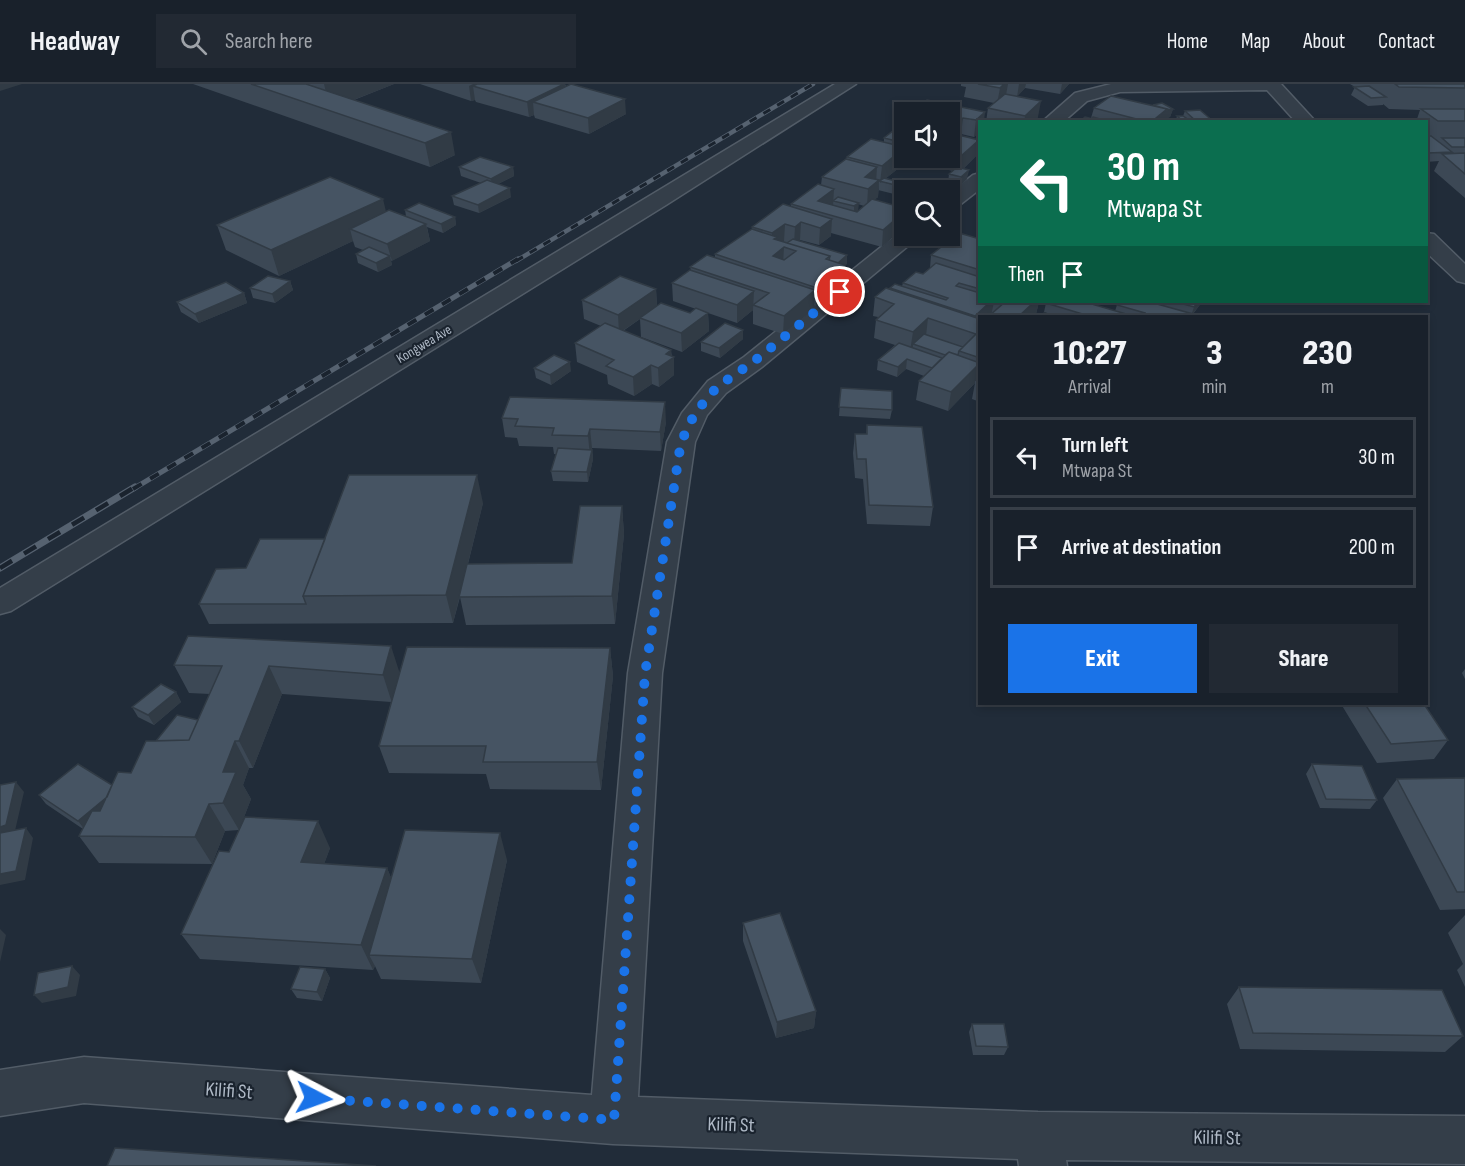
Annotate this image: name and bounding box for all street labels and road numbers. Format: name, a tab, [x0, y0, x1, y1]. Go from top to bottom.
street label: Kongwea Ave	[393, 321, 455, 367]
street label: Kilifi St	[205, 1077, 253, 1105]
street label: Kilifi St	[707, 1112, 755, 1138]
street label: Kilifi St	[1193, 1126, 1241, 1150]

